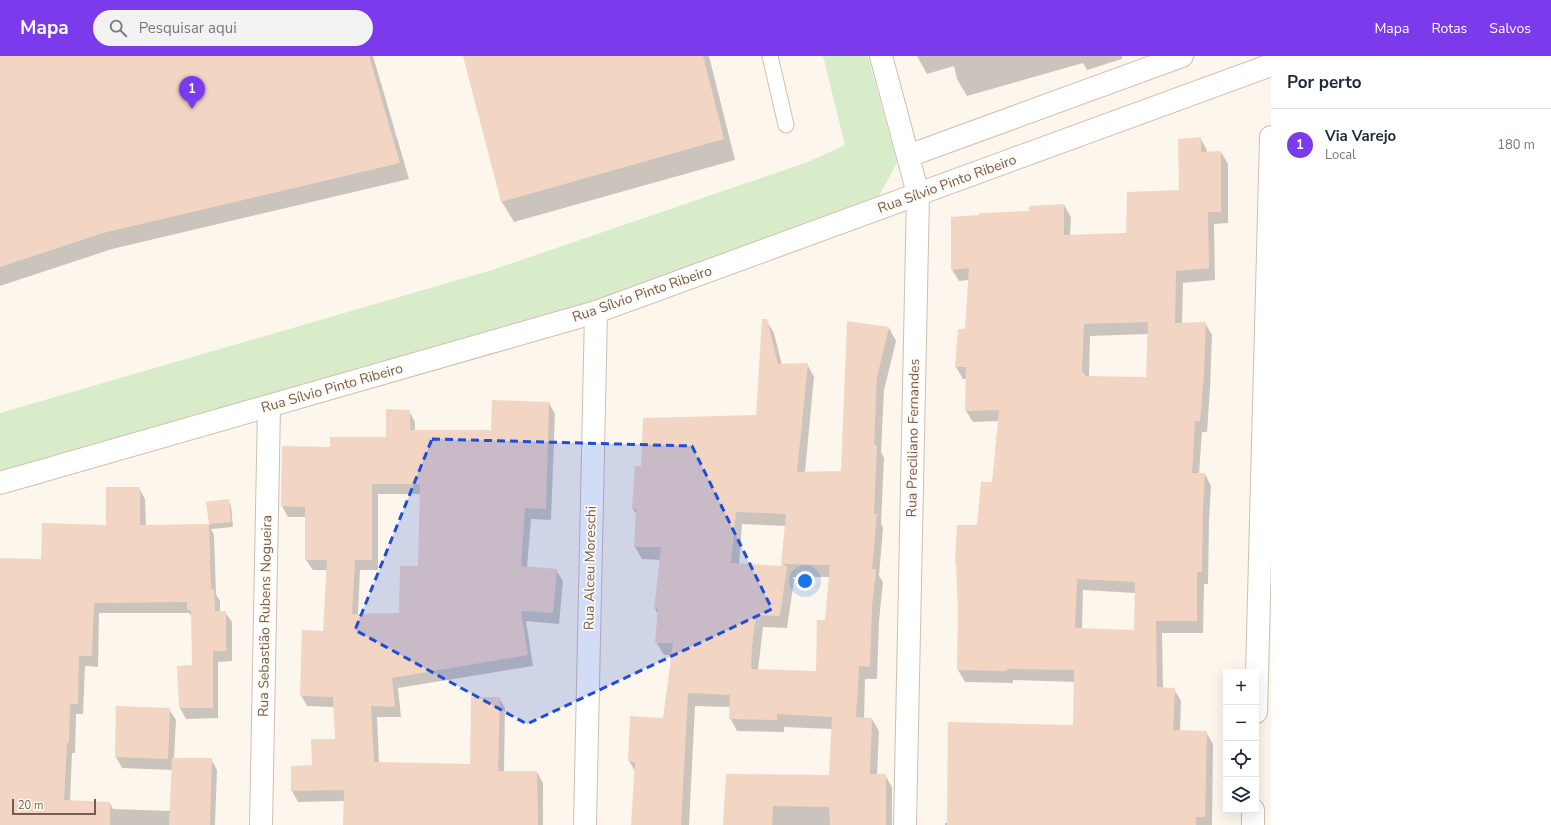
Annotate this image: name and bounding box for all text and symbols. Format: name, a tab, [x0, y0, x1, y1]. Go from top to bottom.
search box	[93, 10, 373, 46]
text: Mapa	[20, 15, 69, 41]
icon: search	[107, 17, 129, 39]
text: Pesquisar aqui	[139, 18, 237, 38]
text: Mapa	[1374, 19, 1409, 38]
text: Rotas	[1431, 19, 1467, 38]
text: Salvos	[1489, 19, 1531, 38]
text: Por perto	[1287, 71, 1362, 94]
pin: 1	[179, 76, 205, 109]
text: Via Varejo	[1325, 126, 1396, 146]
text: 1	[1296, 136, 1304, 154]
text: 180 m	[1497, 136, 1535, 154]
text: Local	[1325, 146, 1356, 164]
street label: Rua Sílvio Pinto Ribeiro	[875, 150, 1019, 218]
street label: Rua Sílvio Pinto Ribeiro	[570, 261, 715, 327]
street label: Rua Preciliano Fernandes	[902, 358, 924, 518]
street label: Rua Sílvio Pinto Ribeiro	[259, 359, 405, 417]
street label: Rua Alceu Moreschi	[579, 506, 601, 630]
street label: Rua Sebastião Rubens Nogueira	[254, 515, 276, 717]
your location	[795, 571, 815, 591]
map controls	[1223, 669, 1259, 813]
button: +	[1223, 669, 1259, 705]
button: −	[1223, 705, 1259, 741]
button: locate	[1223, 741, 1259, 777]
button: layers	[1223, 777, 1259, 813]
scale bar	[12, 797, 96, 816]
text: 20 m	[18, 798, 43, 813]

